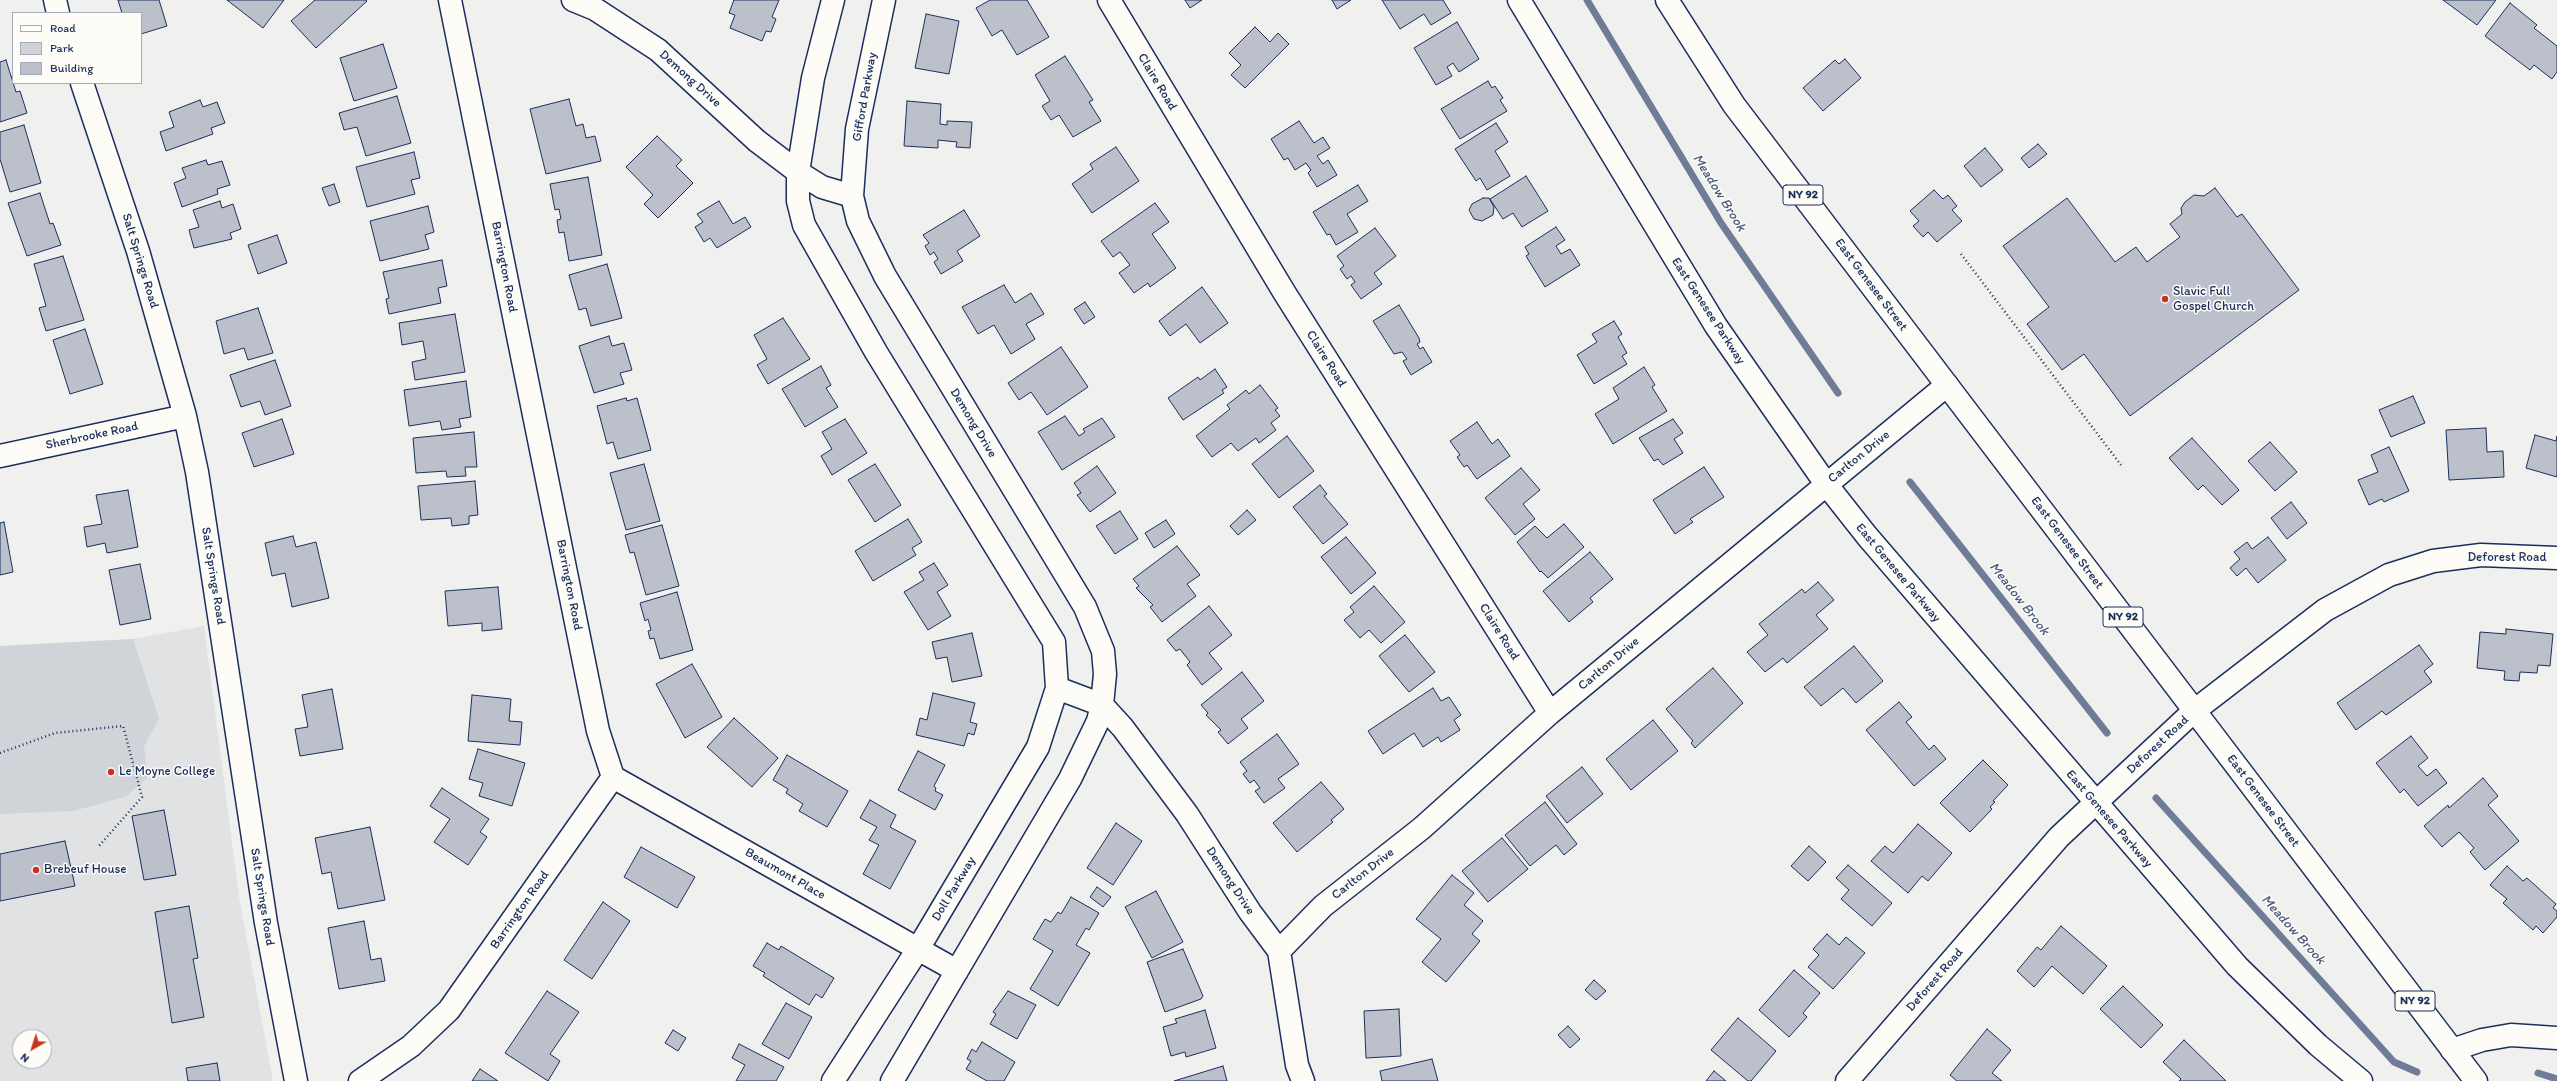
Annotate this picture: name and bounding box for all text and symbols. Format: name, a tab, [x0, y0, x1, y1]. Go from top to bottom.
legend	[12, 12, 142, 84]
text: Road	[50, 21, 76, 35]
text: Park	[50, 41, 74, 55]
street label: Demong Drive	[656, 47, 724, 111]
street label: Claire Road	[1134, 50, 1180, 114]
street label: Gifford Parkway	[849, 51, 881, 143]
text: Building	[50, 61, 93, 75]
water label: Meadow Brook	[1689, 151, 1749, 235]
road number: NY 92	[1783, 185, 1823, 205]
street label: Salt Springs Road	[118, 212, 162, 310]
street label: Barrington Road	[488, 220, 520, 314]
street label: East Genesee Street	[1831, 236, 1911, 334]
street label: East Genesee Parkway	[1668, 255, 1748, 367]
place label: Slavic Full Gospel Church	[2173, 284, 2254, 315]
marker: Slavic Full Gospel Church	[2160, 294, 2170, 304]
street label: Claire Road	[1302, 328, 1350, 390]
street label: Demong Drive	[946, 385, 1000, 461]
street label: Sherbrooke Road	[44, 419, 140, 453]
street label: Carlton Drive	[1825, 427, 1893, 487]
street label: East Genesee Street	[2027, 494, 2107, 592]
street label: East Genesee Parkway	[1852, 520, 1944, 626]
street label: Salt Springs Road	[198, 526, 228, 626]
street label: Barrington Road	[553, 538, 585, 632]
street label: Deforest Road	[2467, 550, 2547, 566]
water label: Meadow Brook	[1985, 559, 2053, 639]
street label: Claire Road	[1475, 601, 1523, 663]
road number: NY 92	[2103, 607, 2143, 627]
street label: Carlton Drive	[1575, 634, 1643, 694]
street label: Deforest Road	[2124, 712, 2192, 778]
street label: East Genesee Street	[2223, 752, 2303, 850]
place label: Le Moyne College	[119, 764, 215, 780]
marker: Le Moyne College	[106, 767, 116, 777]
street label: East Genesee Parkway	[2062, 767, 2156, 871]
street label: Demong Drive	[1202, 844, 1258, 918]
street label: Beaumont Place	[742, 845, 828, 903]
street label: Carlton Drive	[1329, 845, 1397, 903]
street label: Salt Springs Road	[247, 847, 277, 947]
street label: Doll Parkway	[929, 854, 979, 924]
place label: Brebeuf House	[44, 862, 127, 878]
marker: Brebeuf House	[31, 865, 41, 875]
street label: Barrington Road	[487, 868, 553, 952]
water label: Meadow Brook	[2257, 892, 2329, 968]
street label: Deforest Road	[1903, 945, 1967, 1015]
road number: NY 92	[2395, 991, 2435, 1011]
north arrow	[12, 1029, 52, 1069]
text: N	[18, 1051, 32, 1065]

